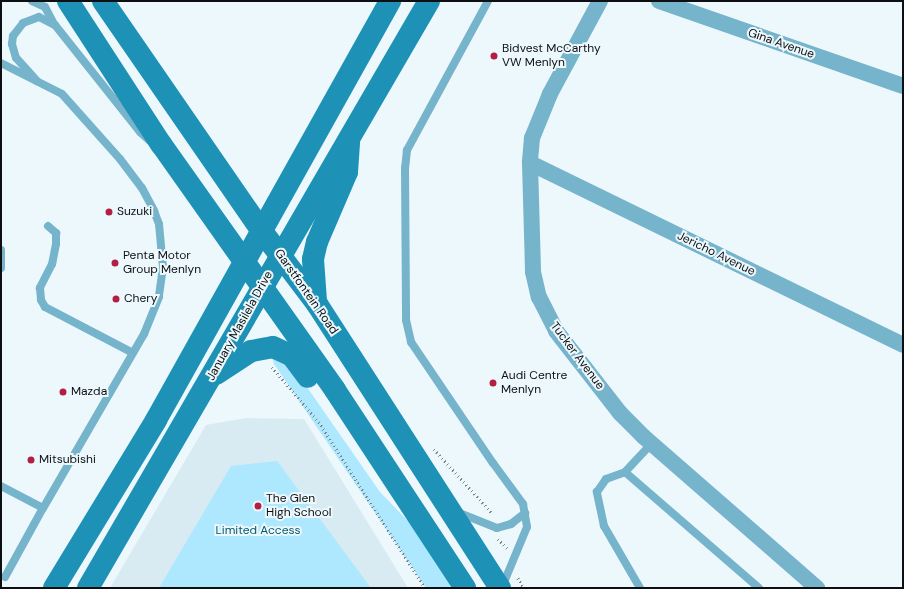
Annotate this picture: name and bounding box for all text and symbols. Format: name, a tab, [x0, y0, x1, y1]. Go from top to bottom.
street label: Gina Avenue	[746, 26, 816, 62]
place label: Bidvest McCarthy VW Menlyn	[502, 42, 601, 70]
marker: Bidvest McCarthy VW Menlyn	[489, 51, 499, 61]
place label: Suzuki	[117, 205, 152, 219]
marker: Suzuki	[104, 207, 114, 217]
street label: Jericho Avenue	[675, 229, 757, 279]
street label: Garstfontein Road	[271, 247, 341, 337]
place label: Penta Motor Group Menlyn	[123, 249, 201, 277]
marker: Penta Motor Group Menlyn	[110, 258, 120, 268]
street label: January Masilela Drive	[204, 269, 276, 383]
place label: Chery	[124, 292, 157, 306]
marker: Chery	[111, 294, 121, 304]
street label: Tucker Avenue	[547, 319, 607, 393]
place label: Audi Centre Menlyn	[501, 369, 567, 397]
marker: Audi Centre Menlyn	[488, 378, 498, 388]
place label: Mazda	[71, 385, 107, 399]
marker: Mazda	[58, 387, 68, 397]
place label: Mitsubishi	[39, 453, 96, 467]
marker: Mitsubishi	[26, 455, 36, 465]
place label: The Glen High School	[266, 492, 331, 520]
marker: The Glen High School	[253, 501, 263, 511]
park label: Limited Access	[215, 524, 301, 538]

